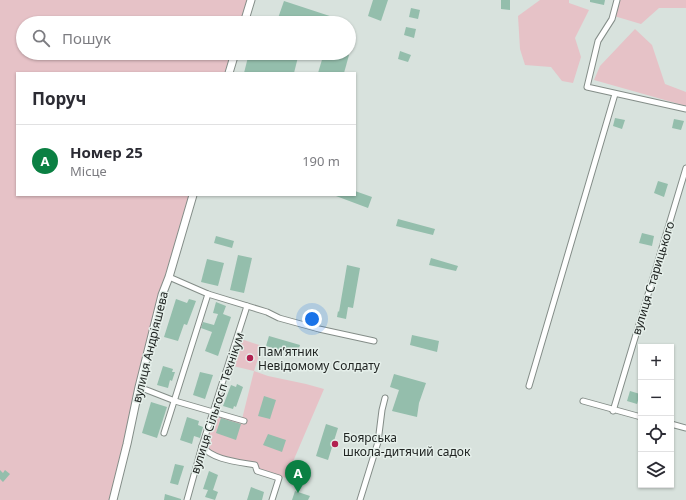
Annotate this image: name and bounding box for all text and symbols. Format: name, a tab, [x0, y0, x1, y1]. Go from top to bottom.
search box	[16, 16, 356, 60]
icon: search	[30, 27, 52, 49]
text: Пошук	[62, 28, 111, 48]
text: Поруч	[32, 87, 86, 110]
text: Номер 25	[70, 142, 143, 162]
text: A	[41, 152, 50, 170]
text: 190 m	[302, 152, 340, 170]
text: Місце	[70, 162, 107, 180]
street label: вулиця Старицького	[628, 219, 678, 337]
street label: вулиця Андріяшева	[128, 289, 172, 405]
your location	[302, 309, 322, 329]
street label: вулиця Сільгосп Технікум	[186, 330, 248, 476]
place label: Пам’ятник Невідомому Солдату	[258, 343, 381, 374]
map controls	[638, 344, 674, 488]
button: +	[638, 344, 674, 380]
marker: Пам’ятник Невідомому Солдату	[245, 353, 255, 363]
button: −	[638, 380, 674, 416]
button: locate	[638, 416, 674, 452]
place label: Боярська школа-дитячий садок	[343, 429, 471, 460]
marker: Боярська школа-дитячий садок	[330, 439, 340, 449]
button: layers	[638, 452, 674, 488]
pin: A	[285, 460, 311, 493]

